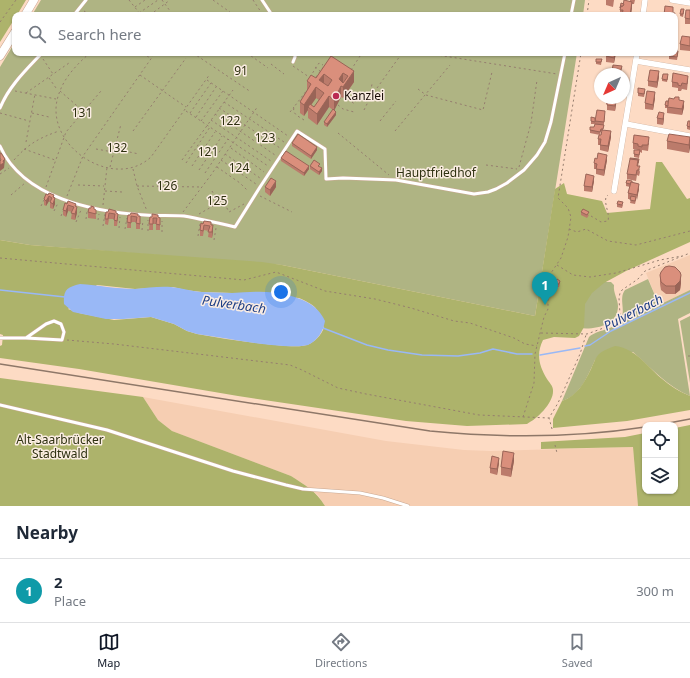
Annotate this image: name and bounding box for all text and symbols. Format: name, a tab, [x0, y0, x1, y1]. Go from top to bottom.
search box	[12, 12, 678, 56]
icon: search	[26, 23, 48, 45]
text: Search here	[58, 24, 141, 44]
park label: 91	[234, 62, 248, 79]
north arrow	[594, 68, 630, 104]
place label: Kanzlei	[344, 87, 384, 104]
marker: Kanzlei	[331, 91, 341, 101]
park label: 131	[72, 104, 92, 121]
park label: 122	[220, 112, 240, 129]
park label: 123	[255, 129, 275, 146]
park label: 132	[107, 139, 127, 156]
park label: 121	[198, 143, 218, 160]
park label: 124	[229, 159, 249, 176]
park label: Hauptfriedhof	[396, 164, 477, 181]
park label: 126	[157, 177, 177, 194]
park label: 125	[207, 192, 227, 209]
pin: 1	[532, 272, 558, 305]
your location	[271, 282, 291, 302]
water label: Pulverbach	[600, 289, 666, 335]
water label: Pulverbach	[201, 291, 267, 317]
map controls	[642, 422, 678, 494]
button: locate	[642, 422, 678, 458]
park label: Alt-Saarbrücker Stadtwald	[16, 431, 104, 462]
button: layers	[642, 458, 678, 494]
text: Nearby	[16, 521, 78, 544]
text: 2	[54, 572, 63, 592]
text: 1	[25, 582, 33, 600]
text: 300 m	[636, 582, 674, 600]
text: Place	[54, 592, 86, 610]
tab: Map	[97, 631, 120, 670]
tab: Directions	[315, 631, 367, 670]
tab: Saved	[562, 631, 593, 670]

